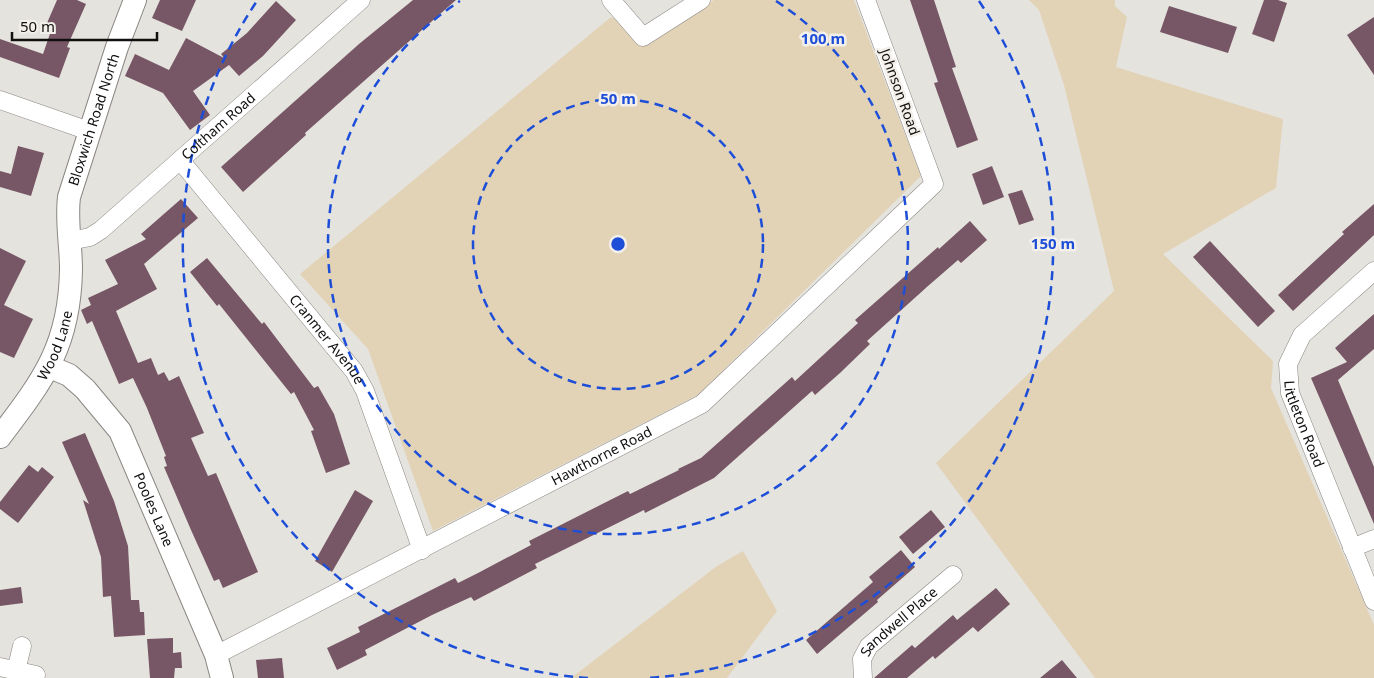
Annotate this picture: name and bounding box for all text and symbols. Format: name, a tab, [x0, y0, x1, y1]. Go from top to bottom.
scale bar	[12, 10, 158, 42]
text: 50 m	[20, 16, 55, 36]
text: 100 m	[801, 28, 845, 48]
street label: Johnson Road	[875, 44, 925, 138]
street label: Bloxwich Road North	[63, 51, 123, 188]
street label: Coltham Road	[177, 88, 259, 164]
text: 50 m	[600, 88, 636, 108]
text: 150 m	[1031, 233, 1075, 253]
centre of rings	[609, 235, 627, 253]
street label: Cranmer Avenue	[285, 290, 369, 387]
street label: Wood Lane	[33, 309, 76, 383]
street label: Littleton Road	[1280, 380, 1329, 470]
street label: Hawthorne Road	[548, 421, 655, 489]
street label: Pooles Lane	[130, 469, 178, 550]
street label: Sandwell Place	[855, 582, 941, 659]

